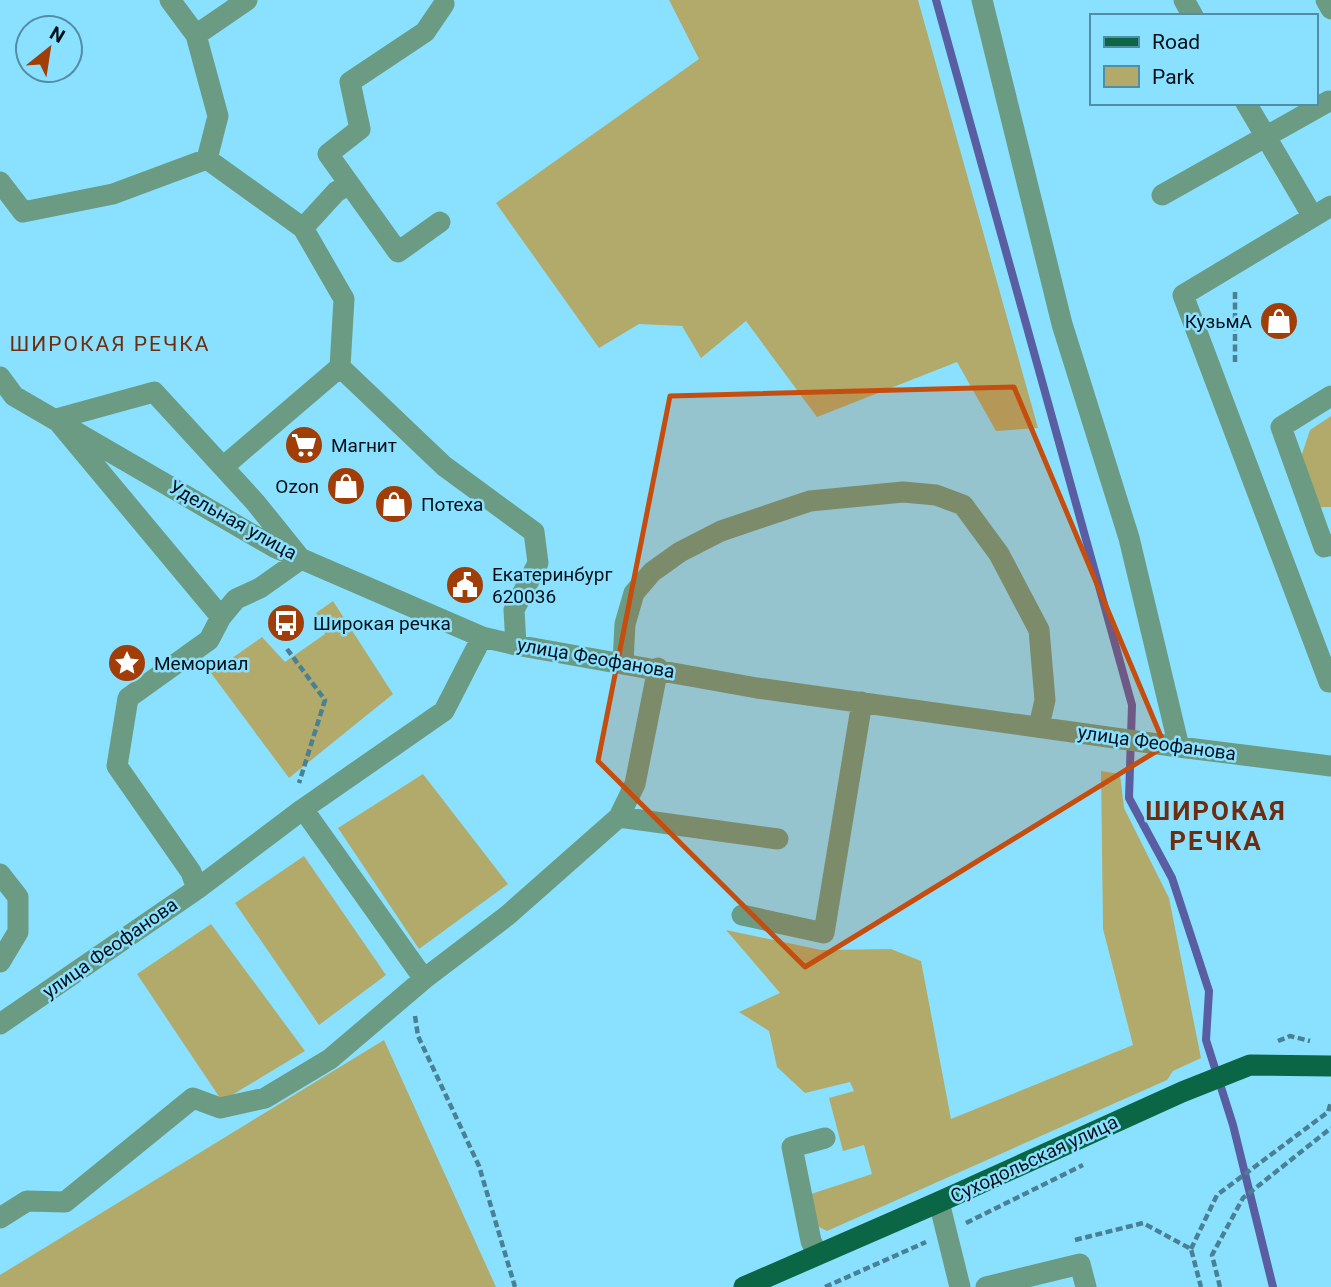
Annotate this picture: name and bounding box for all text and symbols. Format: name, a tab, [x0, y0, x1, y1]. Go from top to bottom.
north arrow	[14, 14, 84, 84]
legend	[1090, 14, 1317, 105]
text: N	[46, 21, 69, 48]
text: Road	[1152, 30, 1200, 54]
text: Park	[1152, 65, 1195, 89]
shop icon: КузьмА	[1258, 300, 1300, 342]
place label: КузьмА	[1185, 310, 1253, 333]
district label: ШИРОКАЯ РЕЧКА	[10, 332, 210, 356]
supermarket icon: Магнит	[283, 424, 325, 466]
place label: Магнит	[331, 434, 397, 457]
shop icon: Ozon	[325, 465, 367, 507]
street label: Удельная улица	[165, 475, 301, 565]
place label: Ozon	[275, 475, 319, 498]
shop icon: Потеха	[373, 483, 415, 525]
place label: Потеха	[421, 493, 483, 516]
place label: Екатеринбург 620036	[492, 563, 612, 608]
public building icon: Екатеринбург 620036	[444, 564, 486, 606]
bus stop icon: Широкая речка	[265, 602, 307, 644]
place label: Широкая речка	[313, 612, 451, 635]
street label: улица Феофанова	[515, 633, 677, 683]
place icon: Мемориал	[106, 642, 148, 684]
place label: Мемориал	[154, 652, 249, 675]
street label: улица Феофанова	[1076, 721, 1238, 765]
district label: ШИРОКАЯ РЕЧКА	[1145, 796, 1287, 856]
street label: улица Феофанова	[38, 893, 182, 1003]
street label: Суходольская улица	[947, 1110, 1121, 1208]

